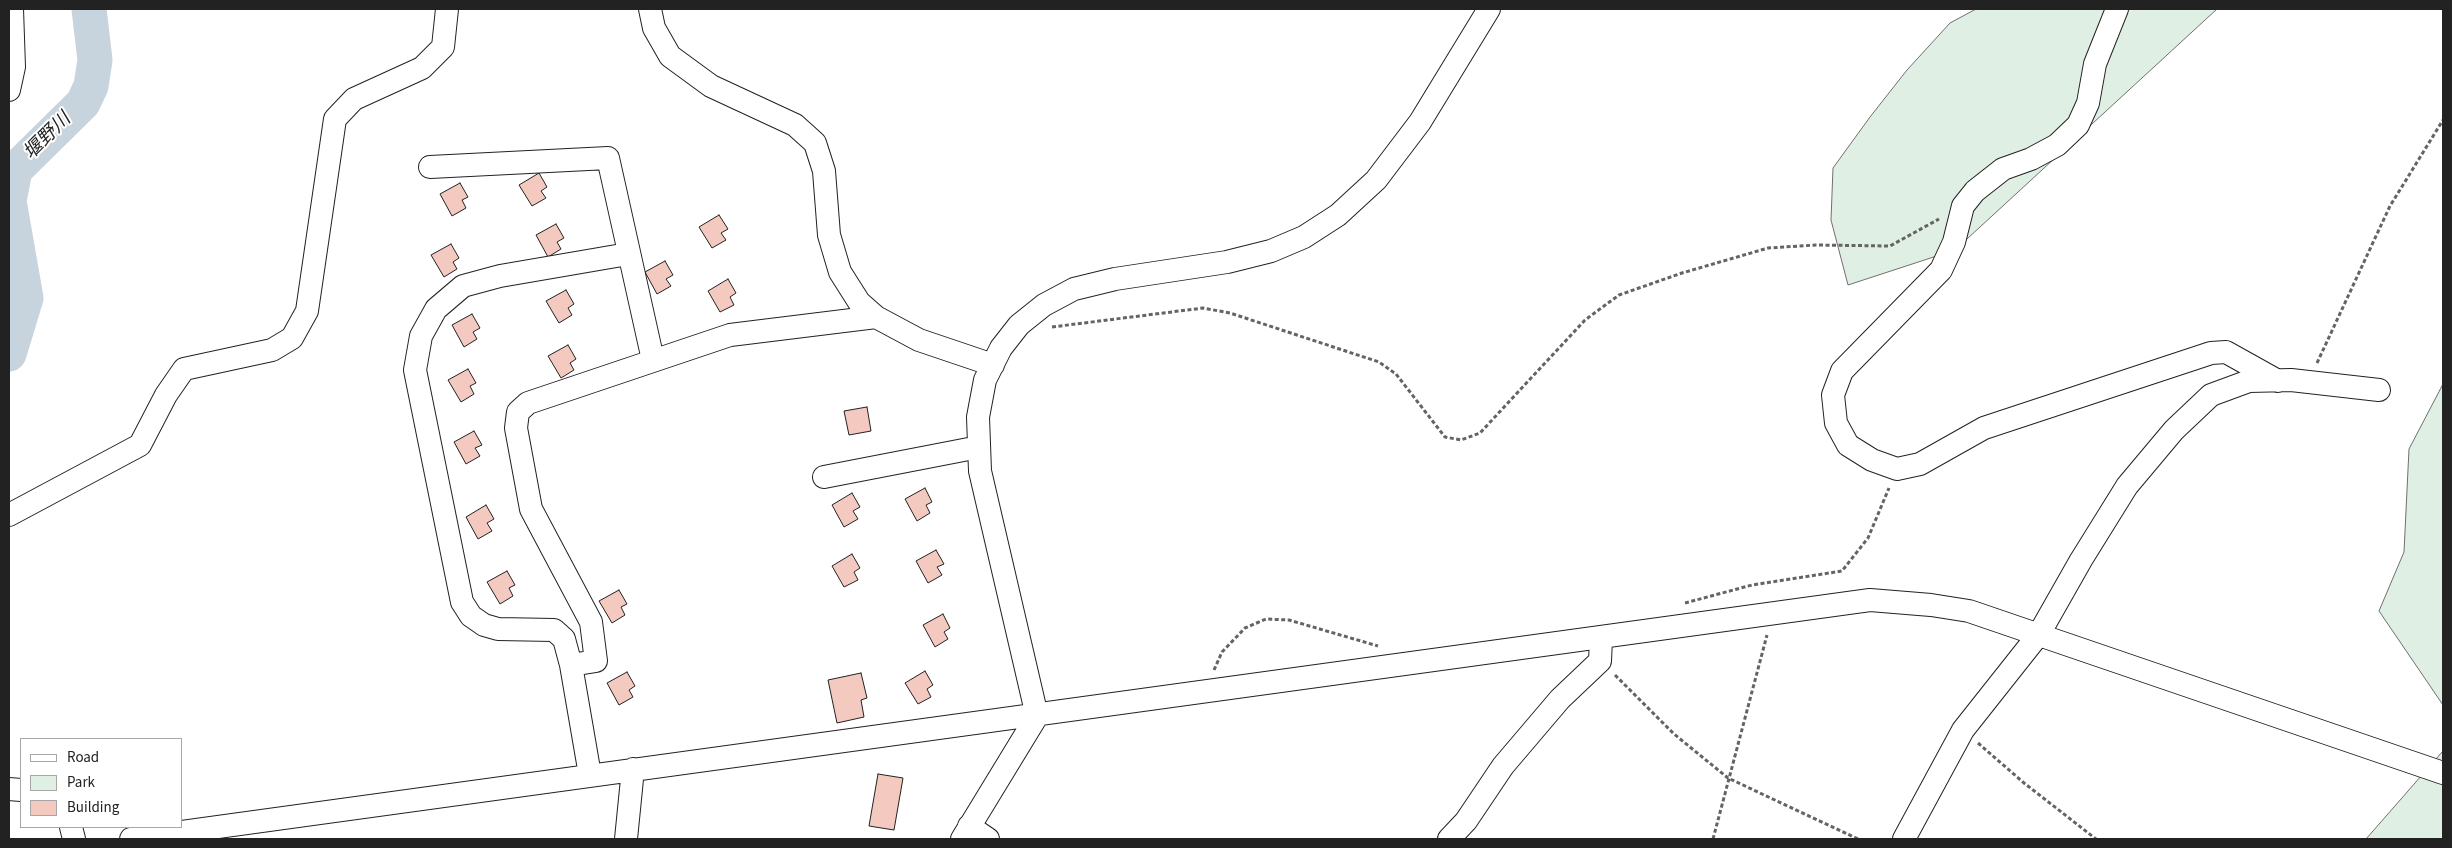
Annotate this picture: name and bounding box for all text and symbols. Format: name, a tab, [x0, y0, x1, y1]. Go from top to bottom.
water label: 堰野川	[20, 109, 76, 165]
legend	[20, 738, 182, 828]
text: Road	[67, 747, 99, 768]
text: Park	[67, 772, 95, 793]
text: Building	[67, 797, 119, 818]

